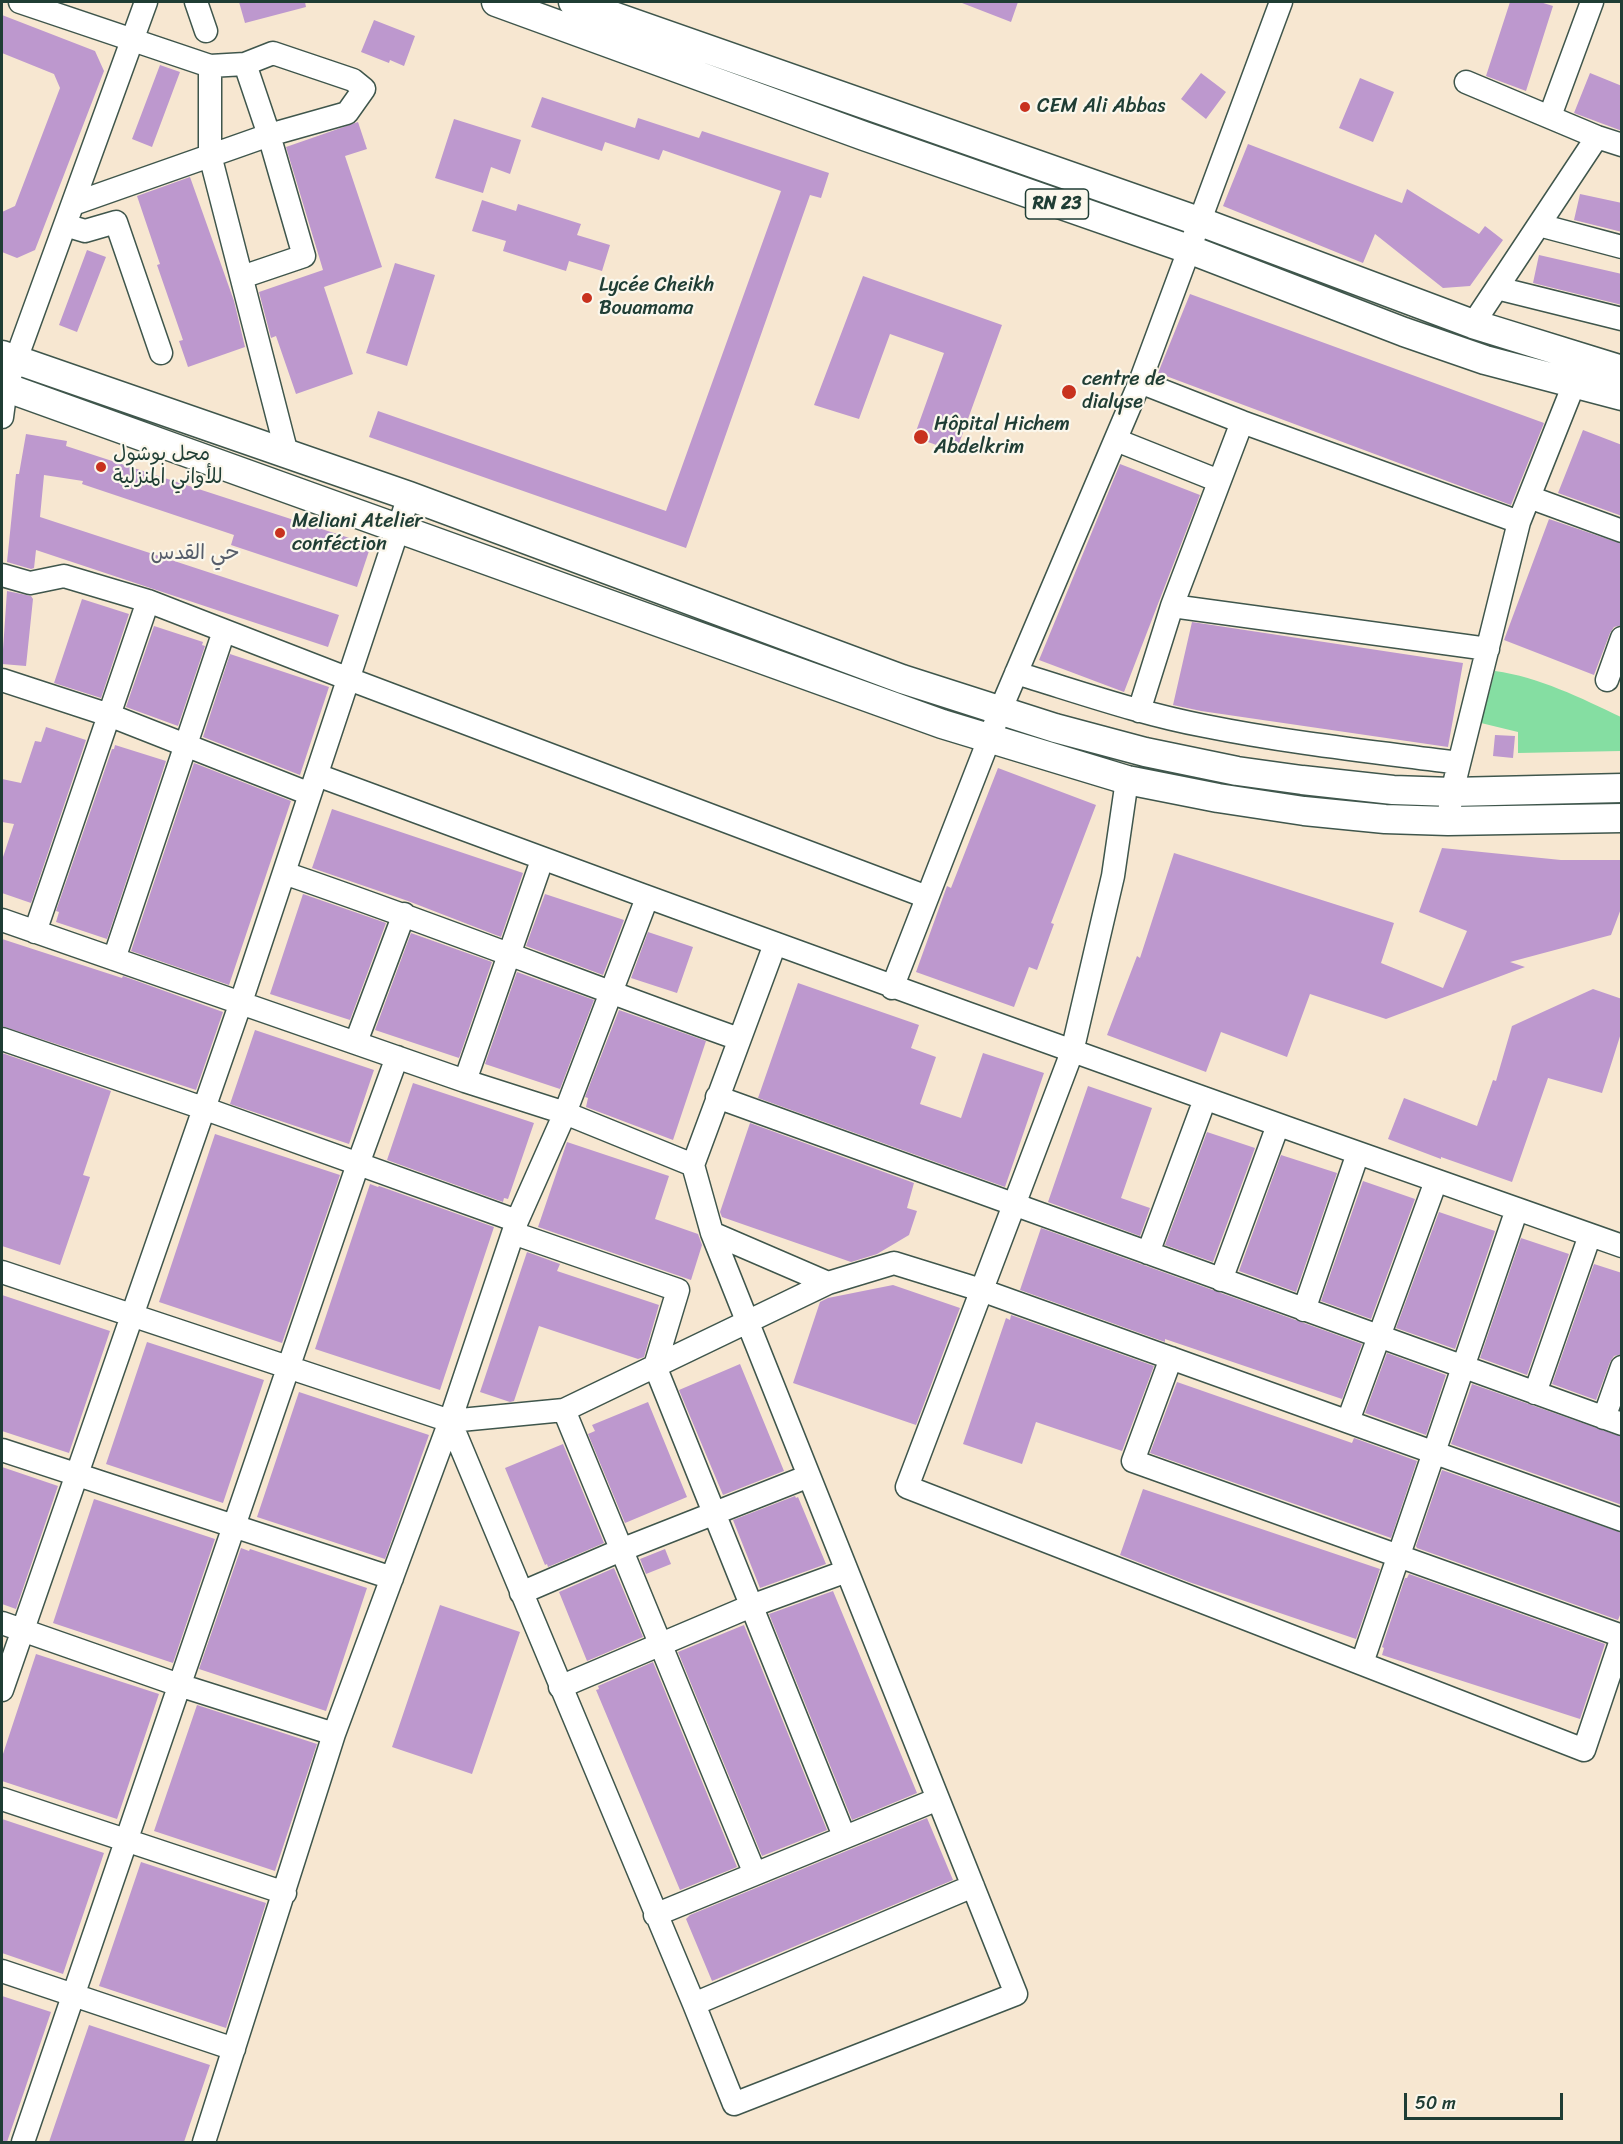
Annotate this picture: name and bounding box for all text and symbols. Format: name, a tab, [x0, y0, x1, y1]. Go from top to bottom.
place label: CEM Ali Abbas	[1037, 95, 1165, 119]
marker: CEM Ali Abbas	[1018, 100, 1032, 114]
road number: RN 23	[1026, 189, 1088, 219]
place label: Lycée Cheikh Bouamama	[599, 274, 714, 321]
marker: Lycée Cheikh Bouamama	[580, 291, 594, 305]
place label: centre de dialyse	[1082, 368, 1166, 415]
marker: centre de dialyse	[1060, 383, 1078, 401]
place label: Hôpital Hichem Abdelkrim	[934, 413, 1070, 460]
marker: Hôpital Hichem Abdelkrim	[912, 428, 930, 446]
place label: محل بوشول للأواني المنزلية	[113, 443, 222, 490]
marker: محل بوشول للأواني المنزلية	[94, 460, 108, 474]
place label: Meliani Atelier conféction	[292, 510, 423, 557]
marker: Meliani Atelier conféction	[273, 526, 287, 540]
district label: حي القدس	[150, 541, 240, 567]
scale bar	[1407, 2081, 1566, 2119]
text: 50 m	[1415, 2087, 1456, 2119]

